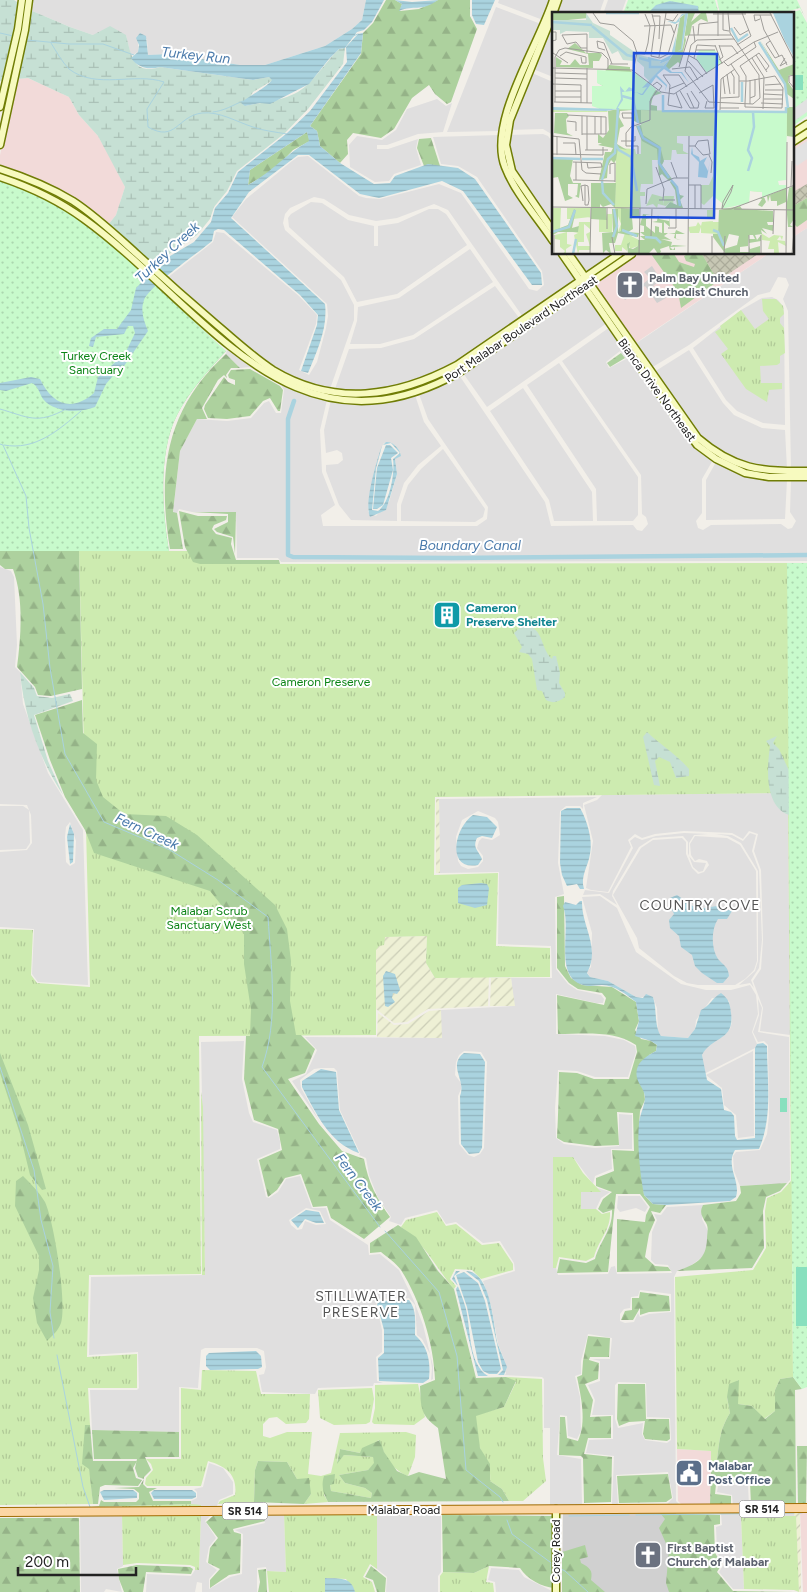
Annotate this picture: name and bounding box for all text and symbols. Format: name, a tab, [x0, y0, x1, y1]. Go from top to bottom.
inset map	[552, 12, 794, 255]
water label: Turkey Run	[161, 43, 231, 68]
water label: Turkey Creek	[132, 217, 204, 286]
church icon: Palm Bay United Methodist Church	[615, 270, 645, 300]
place label: Palm Bay United Methodist Church	[649, 271, 749, 299]
street label: Port Malabar Boulevard Northeast	[442, 272, 600, 385]
street label: Bianca Drive Northeast	[615, 336, 699, 444]
park label: Turkey Creek Sanctuary	[61, 349, 131, 377]
water label: Boundary Canal	[419, 537, 522, 554]
building icon: Cameron Preserve Shelter	[432, 600, 462, 630]
place label: Cameron Preserve Shelter	[466, 601, 557, 629]
park label: Cameron Preserve	[272, 675, 371, 689]
water label: Fern Creek	[112, 809, 182, 854]
district label: COUNTRY COVE	[640, 897, 760, 914]
park label: Malabar Scrub Sanctuary West	[166, 904, 252, 932]
water label: Fern Creek	[331, 1150, 387, 1216]
district label: STILLWATER PRESERVE	[315, 1288, 407, 1321]
public building icon: Malabar Post Office	[674, 1458, 704, 1488]
place label: Malabar Post Office	[708, 1459, 771, 1487]
road number: SR 514	[740, 1500, 784, 1518]
road number: SR 514	[222, 1502, 268, 1520]
street label: Malabar Road	[368, 1503, 440, 1517]
street label: Corey Road	[549, 1520, 563, 1582]
church icon: First Baptist Church of Malabar	[633, 1540, 663, 1570]
place label: First Baptist Church of Malabar	[667, 1541, 769, 1569]
scale bar	[18, 1544, 135, 1576]
text: 200 m	[25, 1553, 69, 1571]

